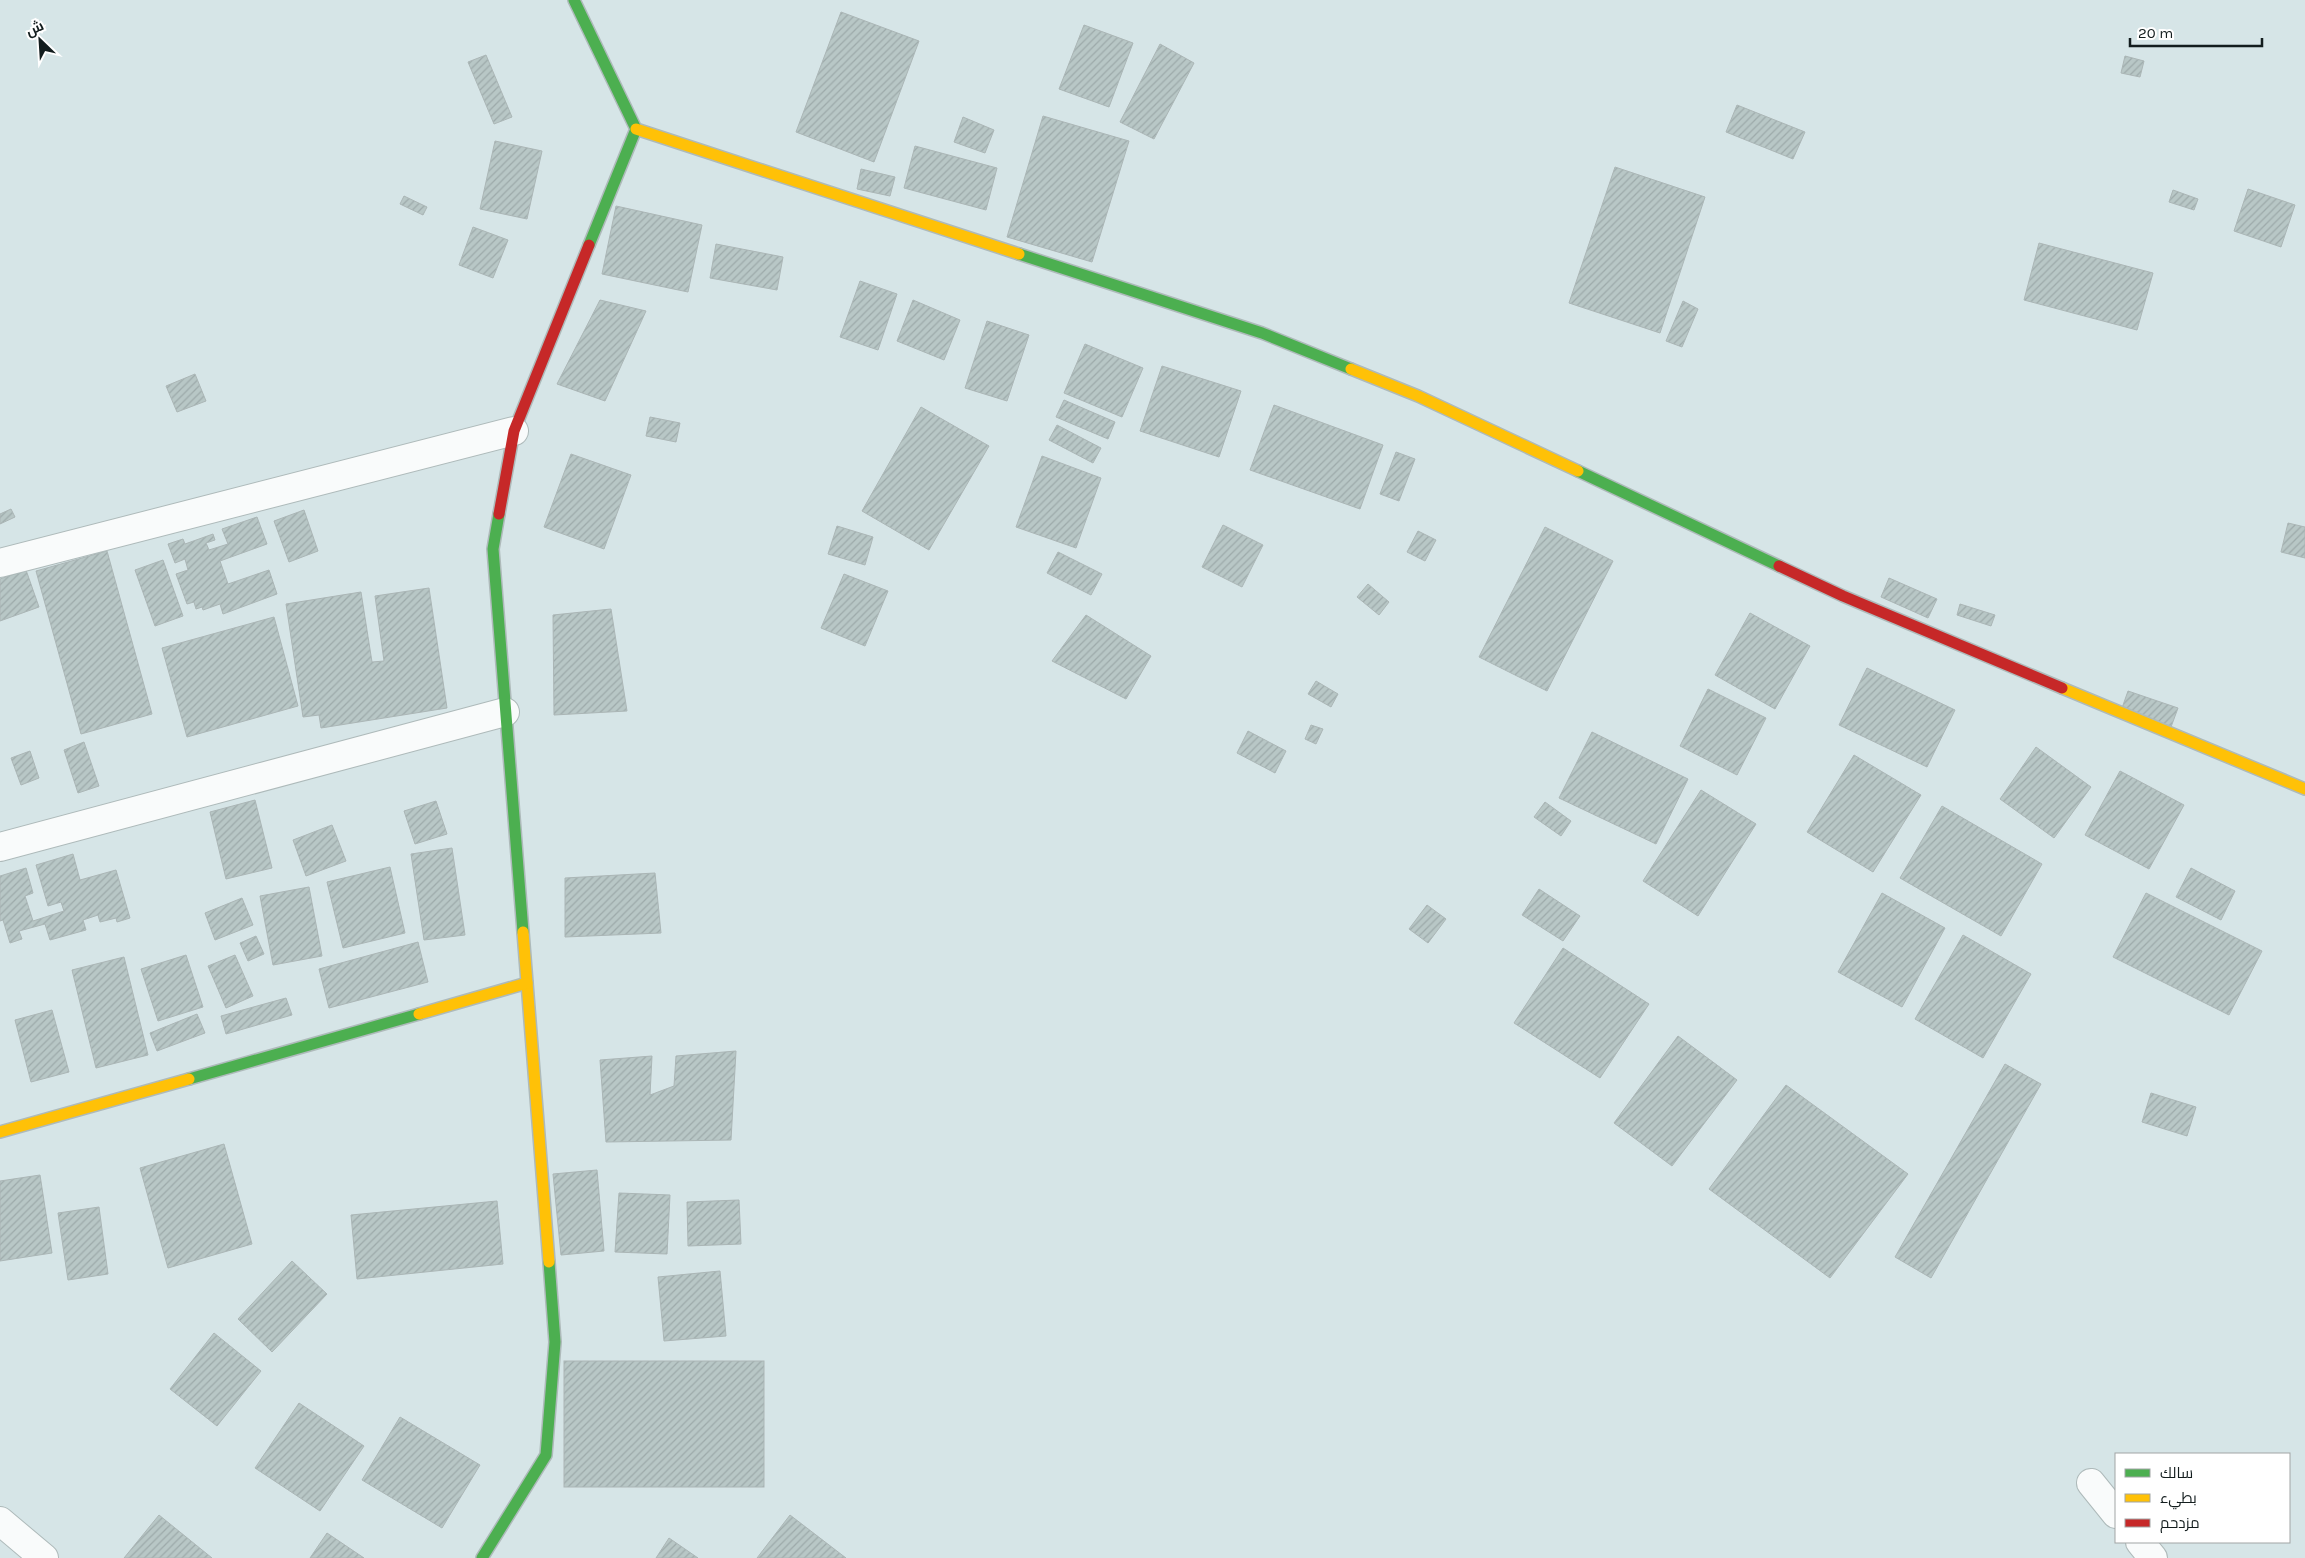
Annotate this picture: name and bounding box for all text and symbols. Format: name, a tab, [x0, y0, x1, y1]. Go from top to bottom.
north arrow	[15, 15, 65, 65]
scale bar	[2130, 15, 2262, 47]
text: ش	[23, 17, 46, 40]
text: 20 m	[2138, 24, 2173, 42]
legend	[2115, 1453, 2290, 1543]
text: سالك	[2160, 1464, 2193, 1482]
text: بطيء	[2160, 1489, 2197, 1510]
text: مزدحم	[2160, 1514, 2200, 1533]

